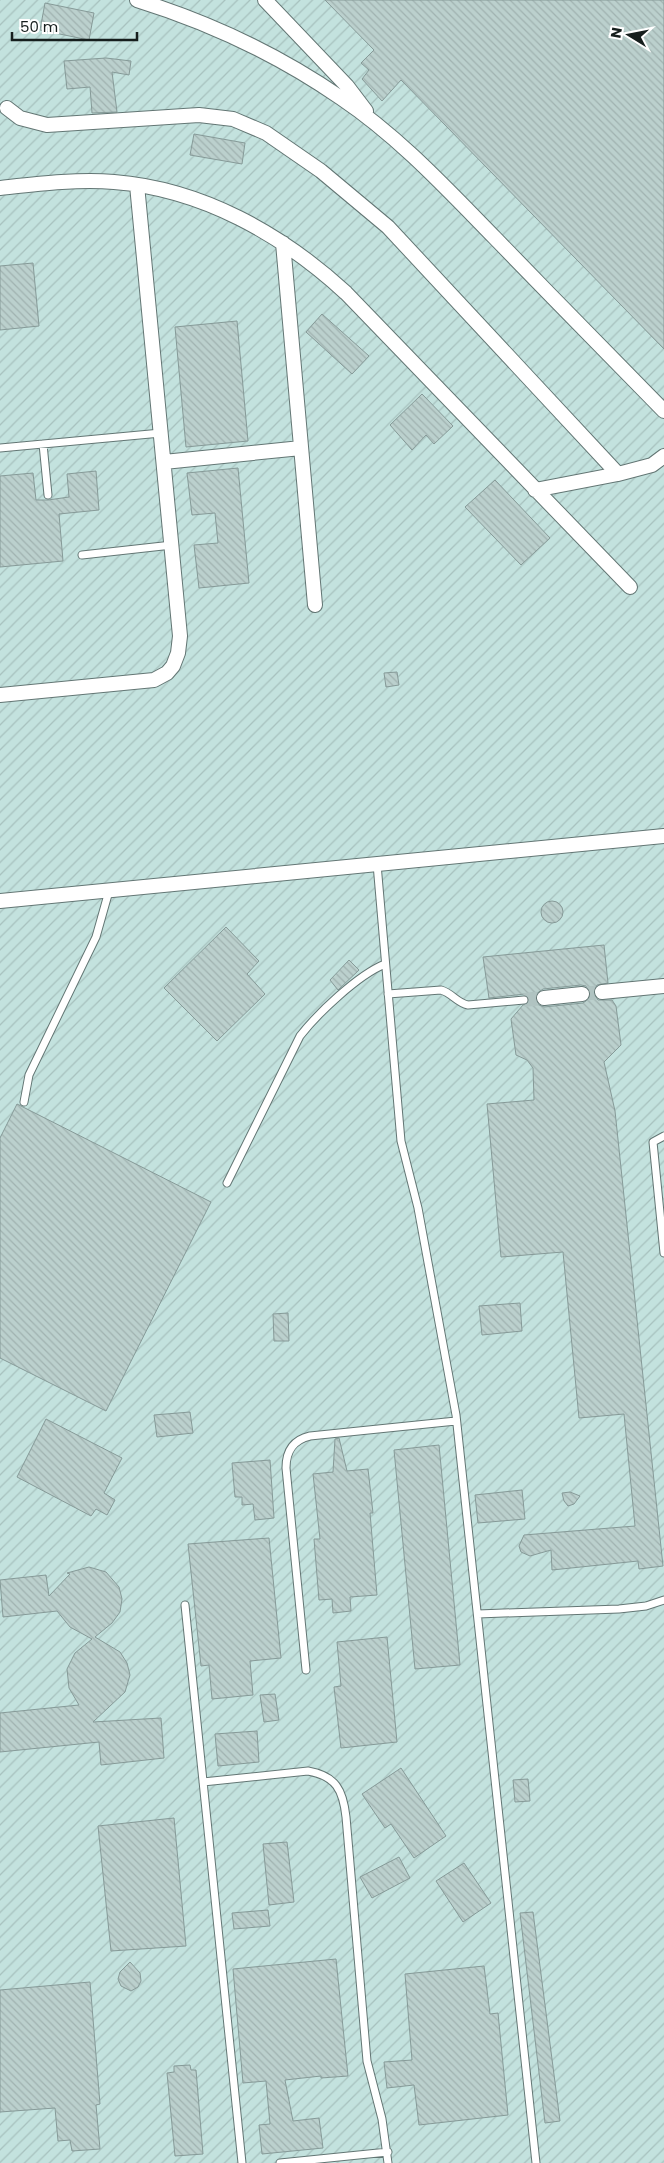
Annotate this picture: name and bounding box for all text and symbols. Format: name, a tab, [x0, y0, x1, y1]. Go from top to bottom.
scale bar	[12, 10, 138, 42]
north arrow	[604, 10, 654, 60]
text: 50 m	[20, 16, 58, 37]
text: N	[605, 26, 627, 40]

